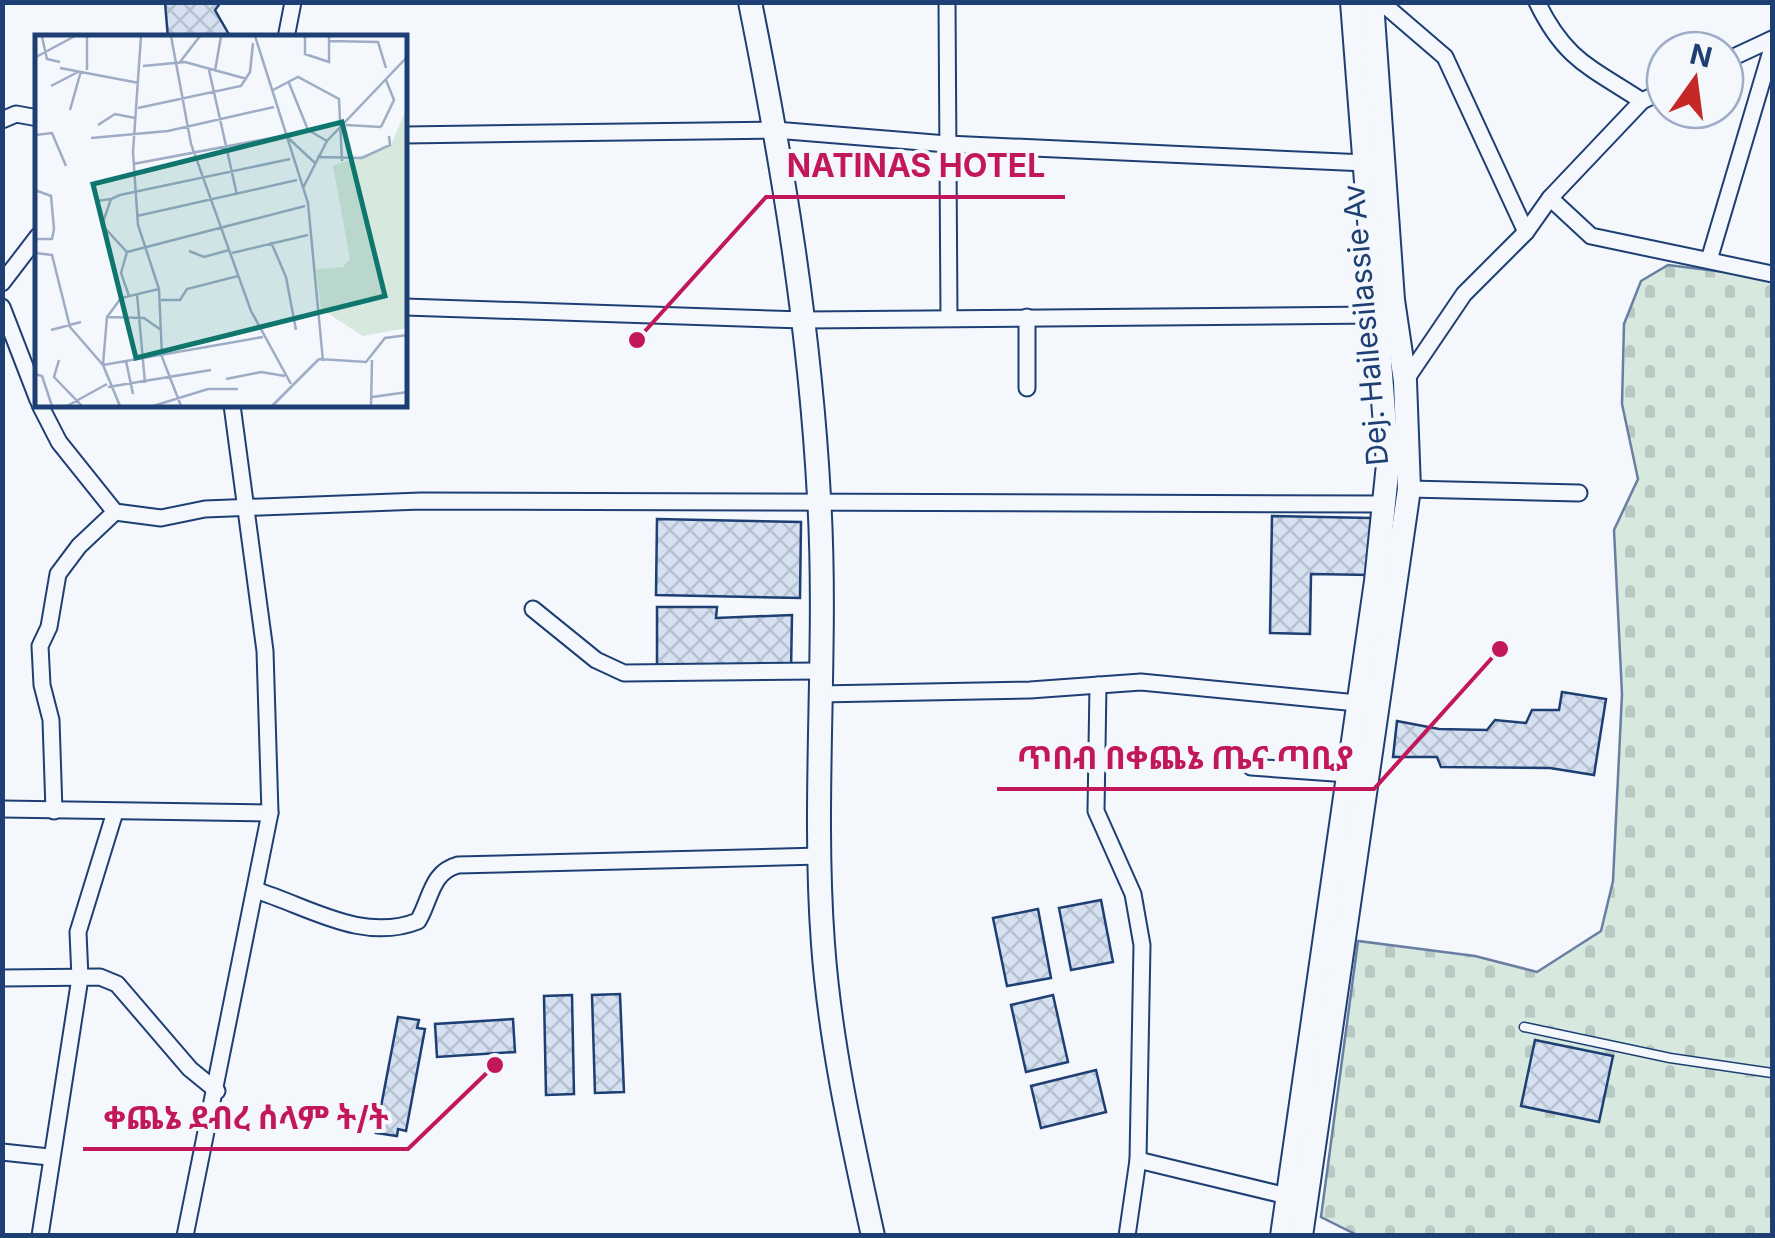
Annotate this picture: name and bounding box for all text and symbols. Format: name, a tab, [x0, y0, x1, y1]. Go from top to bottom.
north arrow	[1645, 30, 1745, 130]
inset map	[35, 35, 408, 408]
text: N	[1687, 37, 1716, 75]
callout: NATINAS HOTEL	[766, 135, 1065, 197]
text: NATINAS HOTEL	[787, 146, 1045, 185]
street label: Dej. Hailesilassie Av	[1335, 183, 1395, 467]
callout: ጥበብ በቀጨኔ ጤና ጣቢያ	[997, 727, 1374, 789]
text: ጥበብ በቀጨኔ ጤና ጣቢያ	[1017, 738, 1353, 777]
callout: ቀጨኔ ደብረ ሰላም ት/ት	[83, 1087, 408, 1149]
text: ቀጨኔ ደብረ ሰላም ት/ት	[103, 1098, 389, 1137]

